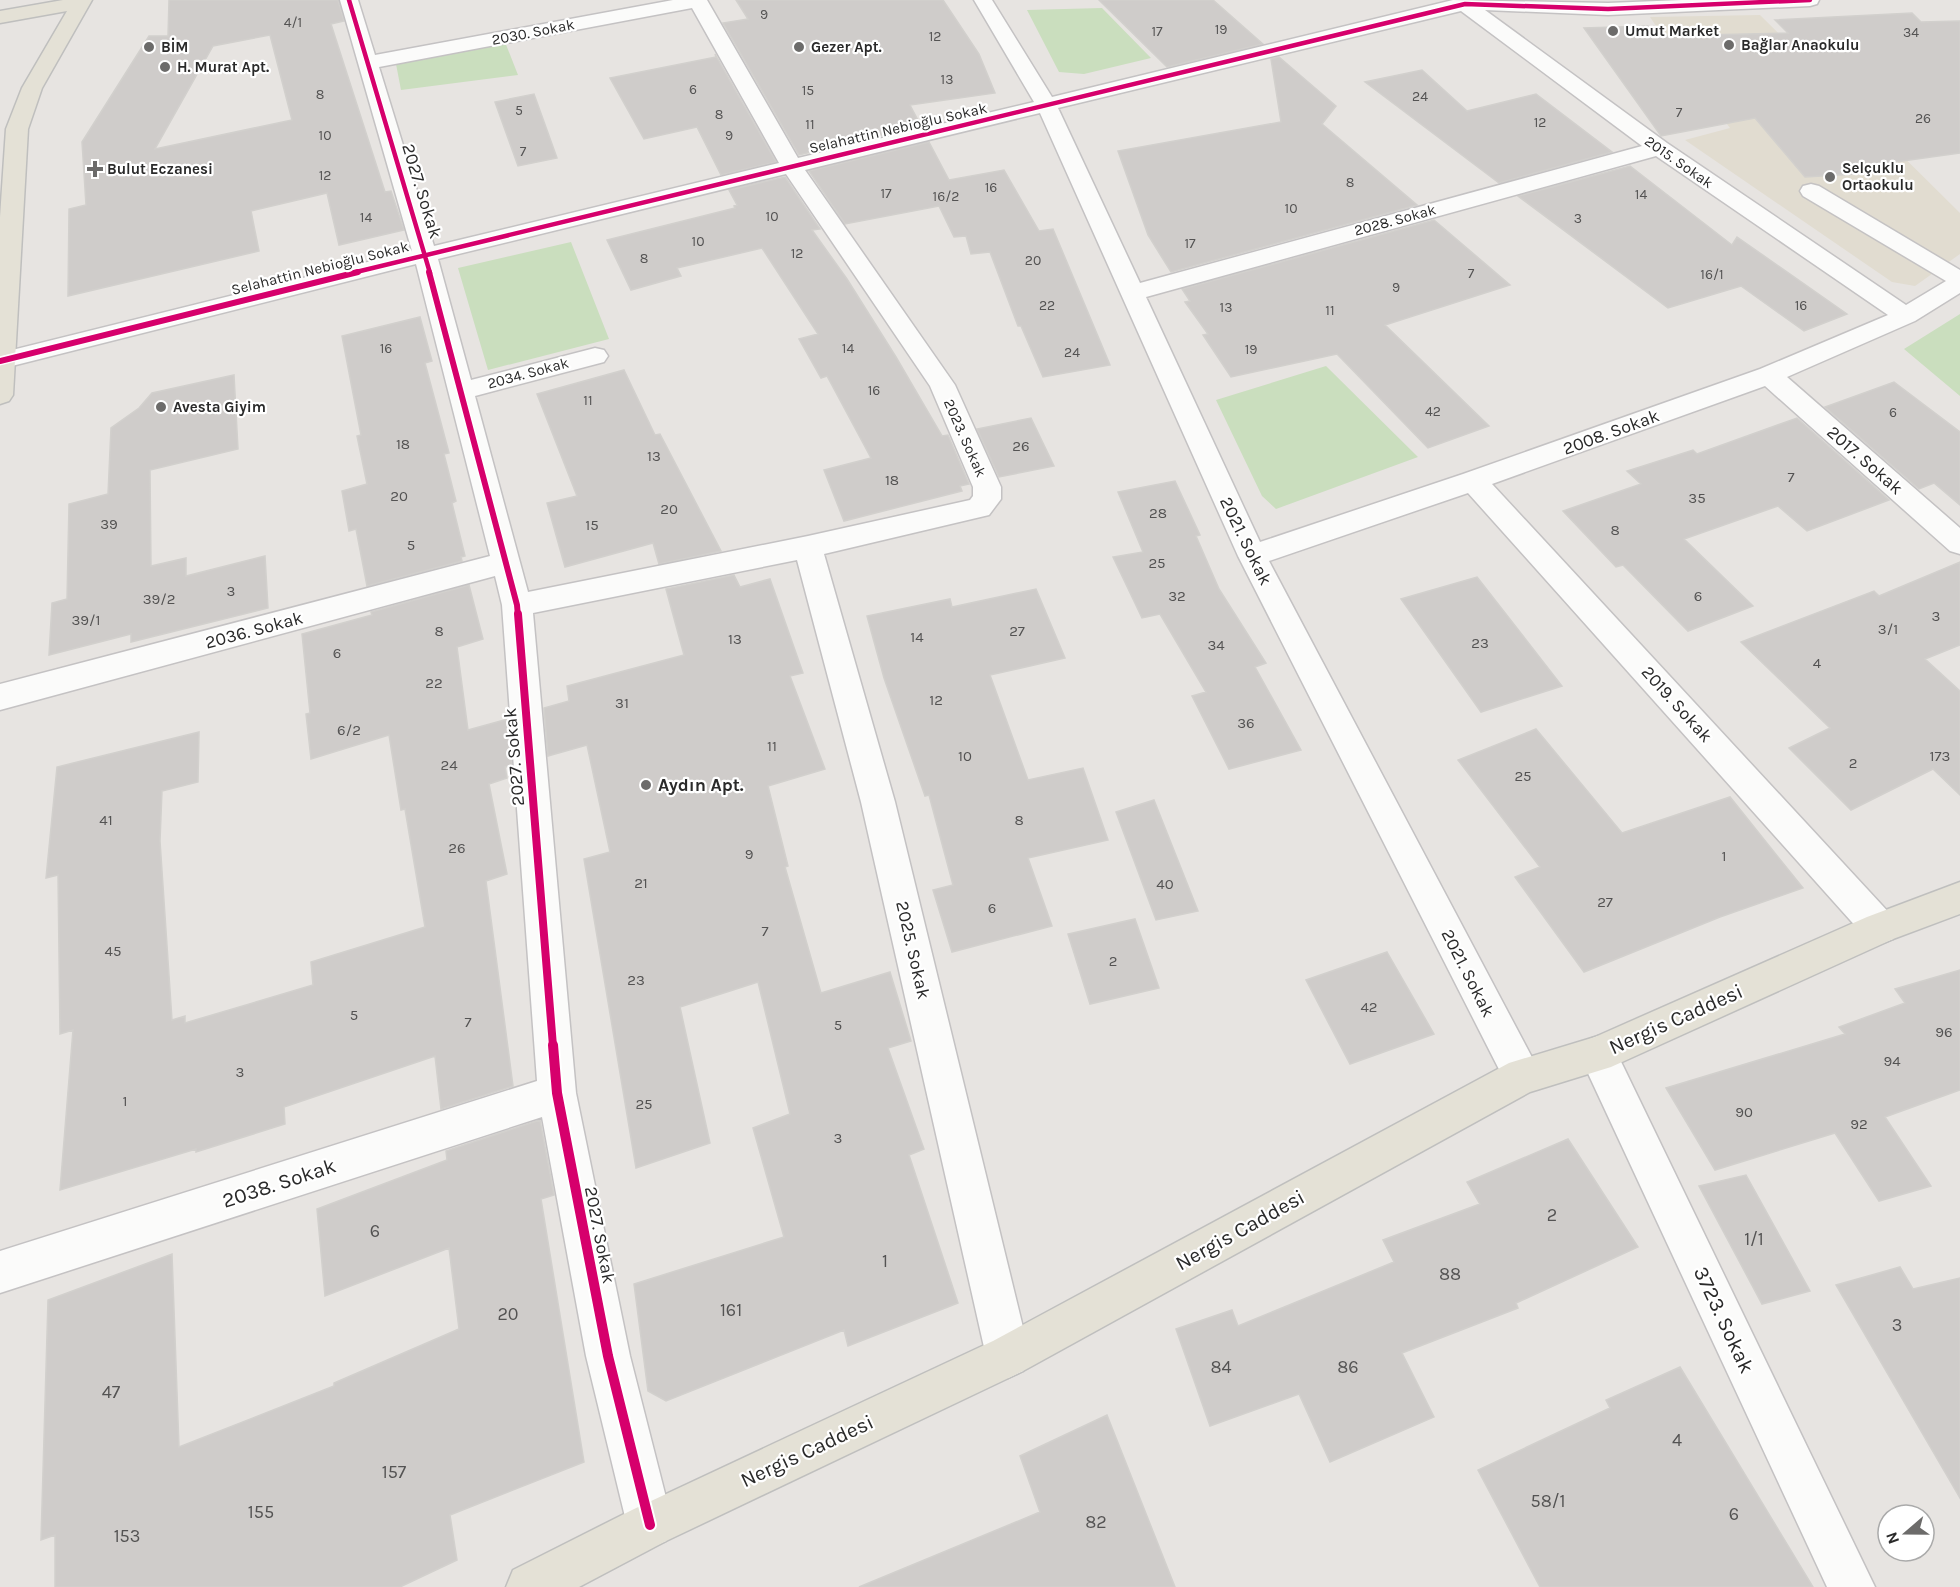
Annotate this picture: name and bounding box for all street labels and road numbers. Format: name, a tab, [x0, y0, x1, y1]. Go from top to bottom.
street label: 2030. Sokak	[490, 15, 576, 49]
street label: Selahattin Nebioğlu Sokak	[807, 99, 989, 157]
street label: 2015. Sokak	[1641, 132, 1717, 192]
street label: 2027. Sokak	[397, 141, 447, 241]
street label: 2028. Sokak	[1352, 200, 1438, 240]
street label: Selahattin Nebioğlu Sokak	[229, 237, 411, 299]
street label: 2034. Sokak	[485, 354, 571, 392]
street label: 2023. Sokak	[940, 396, 990, 480]
street label: 2008. Sokak	[1560, 404, 1662, 460]
street label: 2017. Sokak	[1822, 421, 1908, 499]
street label: 2021. Sokak	[1215, 493, 1277, 589]
street label: 2036. Sokak	[203, 606, 305, 654]
street label: 2019. Sokak	[1637, 661, 1717, 747]
street label: 2027. Sokak	[499, 707, 529, 807]
street label: 2025. Sokak	[891, 899, 935, 1001]
street label: 2021. Sokak	[1436, 925, 1500, 1021]
street label: Nergis Caddesi	[1605, 979, 1747, 1059]
street label: 2038. Sokak	[219, 1153, 339, 1213]
street label: 2027. Sokak	[580, 1185, 620, 1285]
street label: Nergis Caddesi	[1171, 1185, 1309, 1275]
street label: 3723. Sokak	[1689, 1263, 1759, 1377]
street label: Nergis Caddesi	[737, 1410, 877, 1492]

